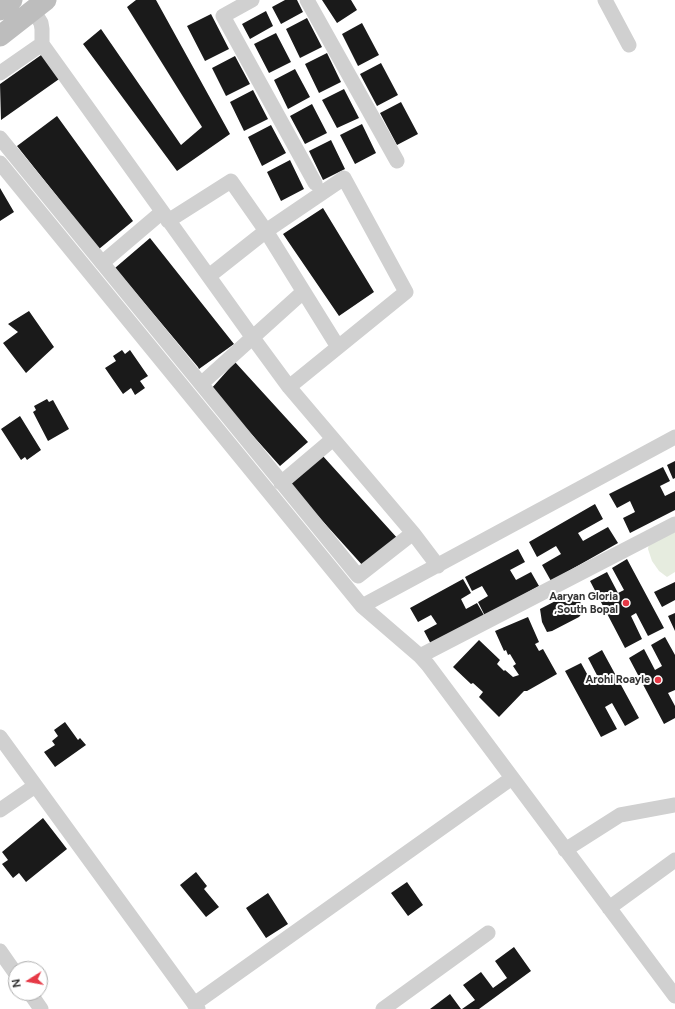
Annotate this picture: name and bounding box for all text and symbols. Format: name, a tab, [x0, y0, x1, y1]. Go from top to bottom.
place label: Aaryan Gloria ,South Bopal	[549, 590, 618, 616]
marker: Aaryan Gloria ,South Bopal	[621, 598, 631, 608]
place label: Arohi Roayle	[585, 673, 650, 687]
marker: Arohi Roayle	[653, 675, 663, 685]
north arrow	[8, 961, 48, 1001]
text: N	[10, 978, 24, 989]

